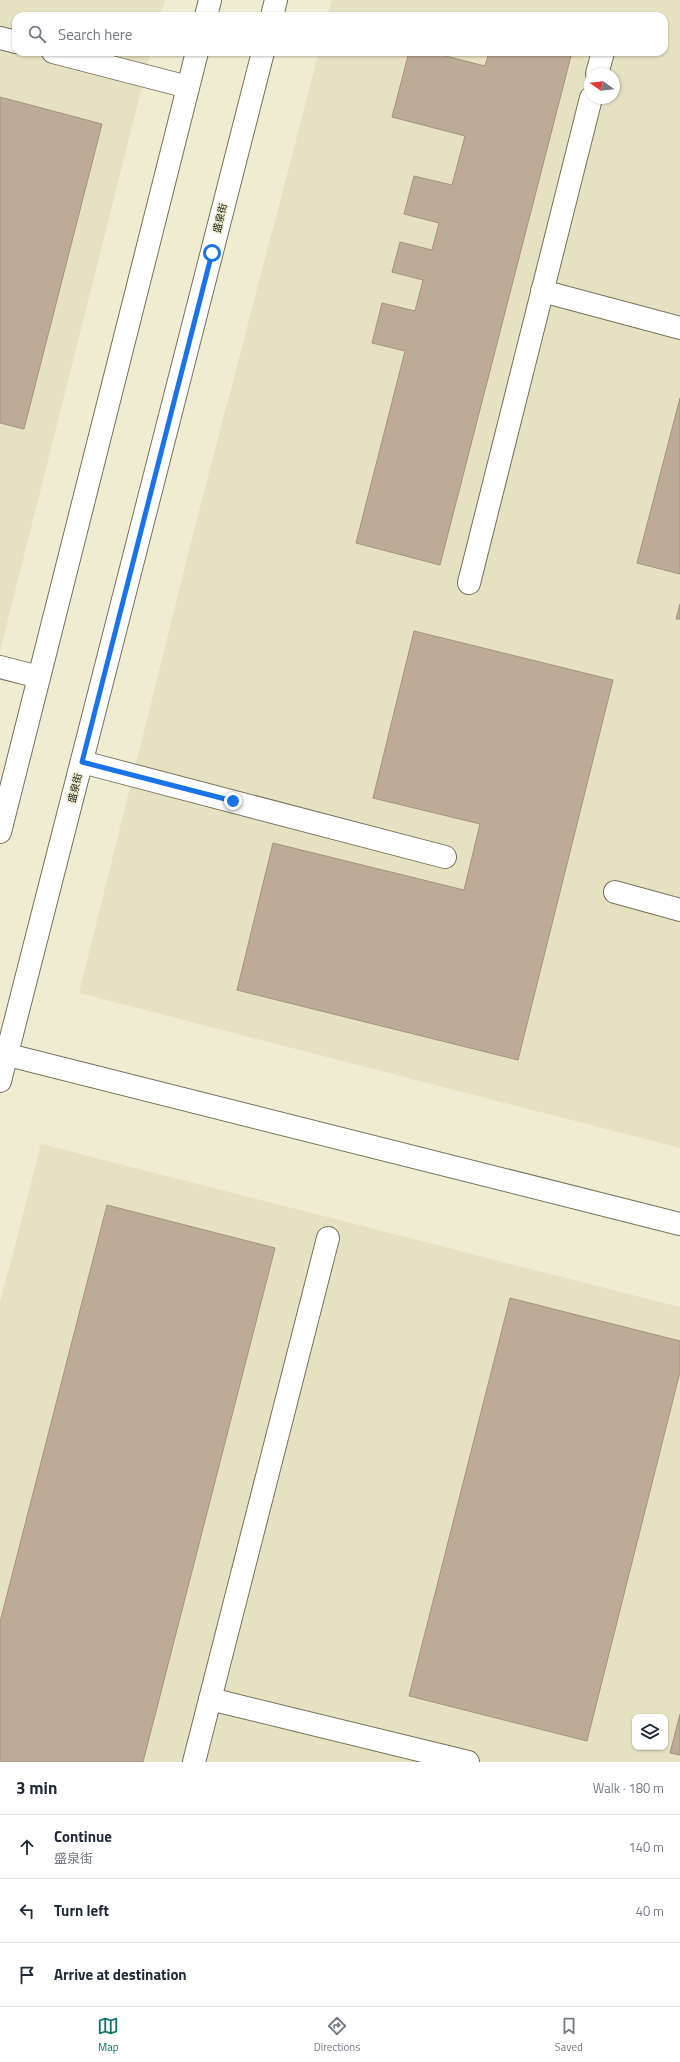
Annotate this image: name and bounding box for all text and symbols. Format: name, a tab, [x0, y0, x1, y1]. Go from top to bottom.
search box	[12, 12, 668, 56]
icon: search	[26, 23, 48, 45]
text: Search here	[58, 23, 132, 46]
north arrow	[584, 68, 620, 104]
street label: 盛泉街	[209, 202, 231, 234]
route start	[203, 244, 221, 262]
street label: 盛泉街	[64, 772, 86, 804]
route end	[224, 792, 242, 810]
map controls	[632, 1714, 668, 1750]
button: layers	[632, 1714, 668, 1750]
text: 3 min	[16, 1775, 57, 1801]
text: Walk · 180 m	[593, 1778, 664, 1798]
text: Continue	[54, 1825, 112, 1848]
icon: ahead	[16, 1836, 38, 1858]
text: 140 m	[628, 1837, 664, 1857]
text: 盛泉街	[54, 1848, 93, 1868]
text: Turn left	[54, 1899, 109, 1922]
icon: left	[16, 1900, 38, 1922]
text: 40 m	[636, 1901, 664, 1921]
text: Arrive at destination	[54, 1963, 187, 1986]
icon: arrive	[16, 1964, 38, 1986]
tab: Map	[97, 2015, 119, 2055]
tab: Directions	[314, 2015, 360, 2055]
tab: Saved	[555, 2015, 583, 2055]

